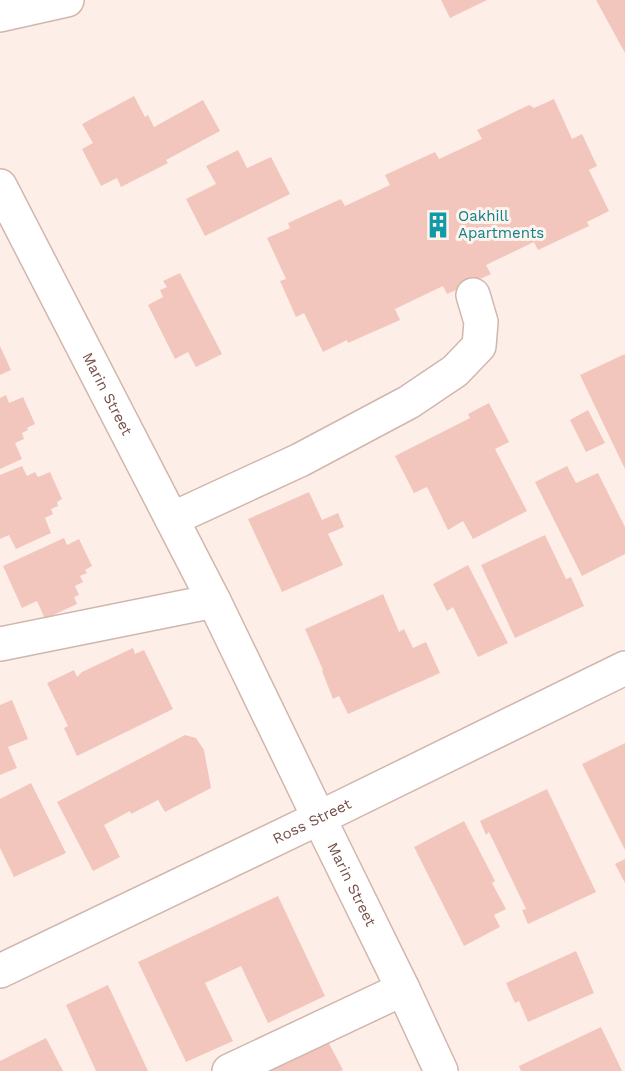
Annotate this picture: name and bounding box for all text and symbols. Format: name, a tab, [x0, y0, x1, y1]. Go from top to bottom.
place label: Oakhill Apartments	[458, 207, 544, 242]
building icon: Oakhill Apartments	[423, 210, 453, 240]
street label: Marin Street	[78, 349, 136, 439]
street label: Ross Street	[270, 794, 355, 848]
street label: Marin Street	[323, 840, 380, 930]

